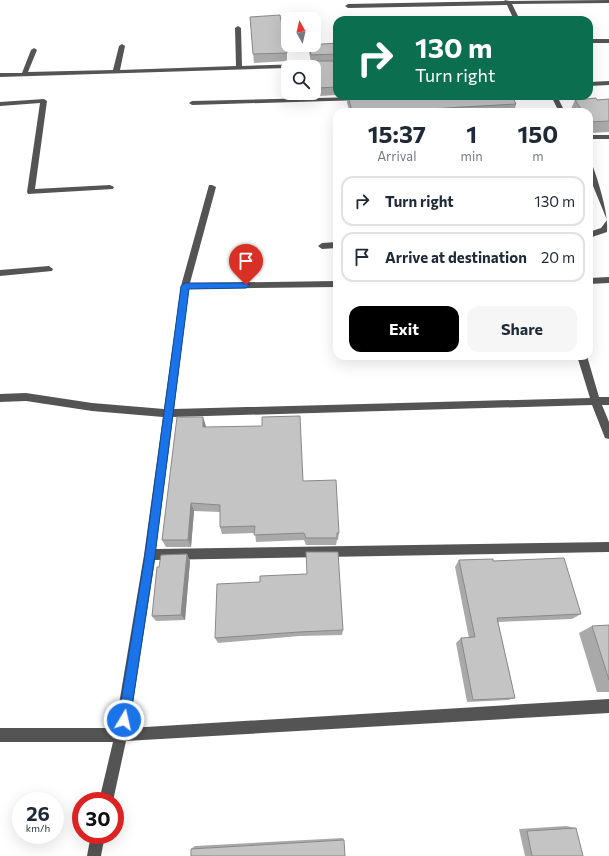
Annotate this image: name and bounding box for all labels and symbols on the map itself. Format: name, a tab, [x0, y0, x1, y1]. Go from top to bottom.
north arrow	[281, 12, 321, 52]
pin	[229, 244, 263, 285]
position arrow	[103, 699, 145, 741]
speed limit sign: 30	[72, 792, 124, 844]

